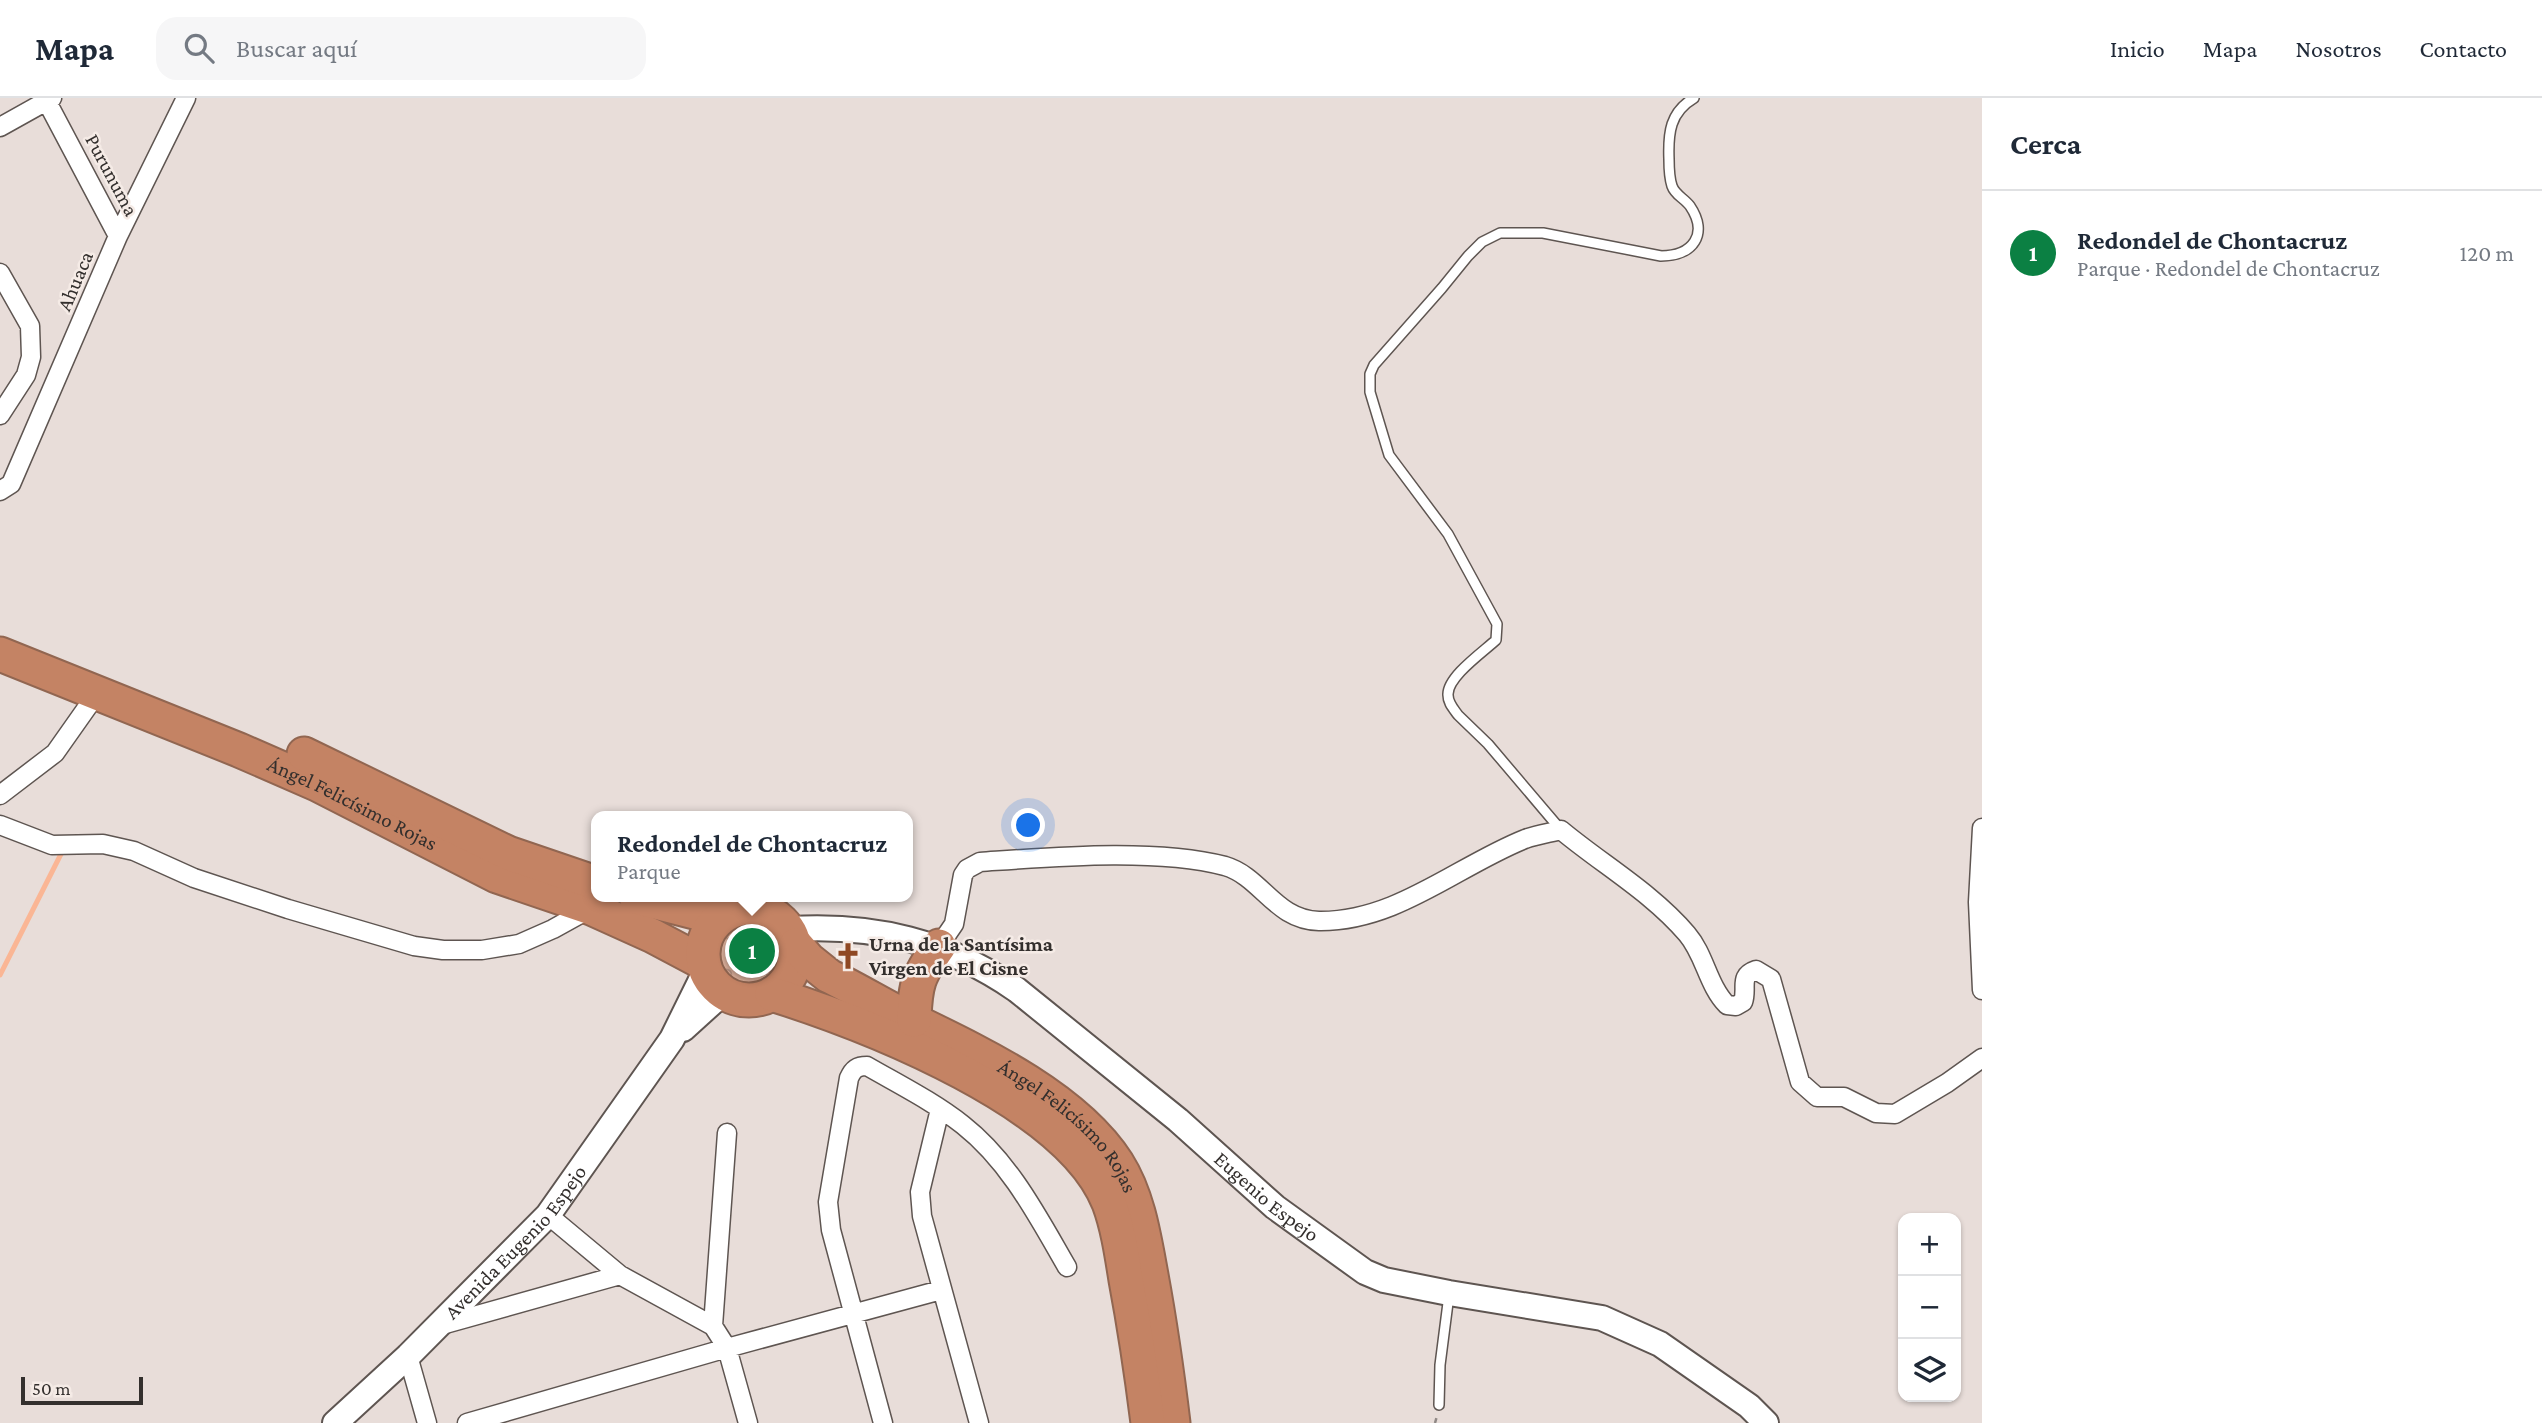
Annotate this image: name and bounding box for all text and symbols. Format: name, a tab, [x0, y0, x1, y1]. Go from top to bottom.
search box	[156, 17, 646, 80]
icon: search	[180, 29, 218, 67]
text: Mapa	[35, 30, 114, 67]
text: Buscar aquí	[236, 34, 357, 63]
text: Inicio	[2110, 35, 2165, 62]
text: Mapa	[2203, 35, 2257, 62]
text: Nosotros	[2295, 35, 2382, 62]
text: Contacto	[2420, 35, 2507, 62]
text: Cerca	[2010, 127, 2081, 160]
street label: Purunuma	[80, 130, 144, 220]
text: Redondel de Chontacruz	[2077, 226, 2347, 255]
text: 1	[2029, 240, 2037, 266]
text: 120 m	[2460, 240, 2514, 266]
street label: Ahuaca	[52, 247, 98, 314]
text: Parque · Redondel de Chontacruz	[2077, 255, 2380, 281]
street label: Ángel Felicísimo Rojas	[264, 752, 441, 855]
your location	[1011, 808, 1045, 842]
popup	[591, 811, 913, 902]
text: Redondel de Chontacruz	[617, 829, 887, 858]
text: Parque	[617, 858, 681, 884]
pin: 1	[729, 925, 775, 977]
place label: Urna de la Santísima Virgen de El Cisne	[868, 932, 1054, 980]
church icon: Urna de la Santísima Virgen de El Cisne	[833, 941, 863, 971]
street label: Ángel Felicísimo Rojas	[994, 1054, 1142, 1196]
street label: Eugenio Espejo	[1210, 1147, 1323, 1247]
street label: Avenida Eugenio Espejo	[440, 1160, 591, 1324]
map controls	[1898, 1213, 1961, 1402]
button: +	[1898, 1213, 1961, 1276]
button: −	[1898, 1276, 1961, 1339]
button: layers	[1898, 1339, 1961, 1402]
scale bar	[21, 1374, 144, 1406]
text: 50 m	[32, 1378, 71, 1399]

